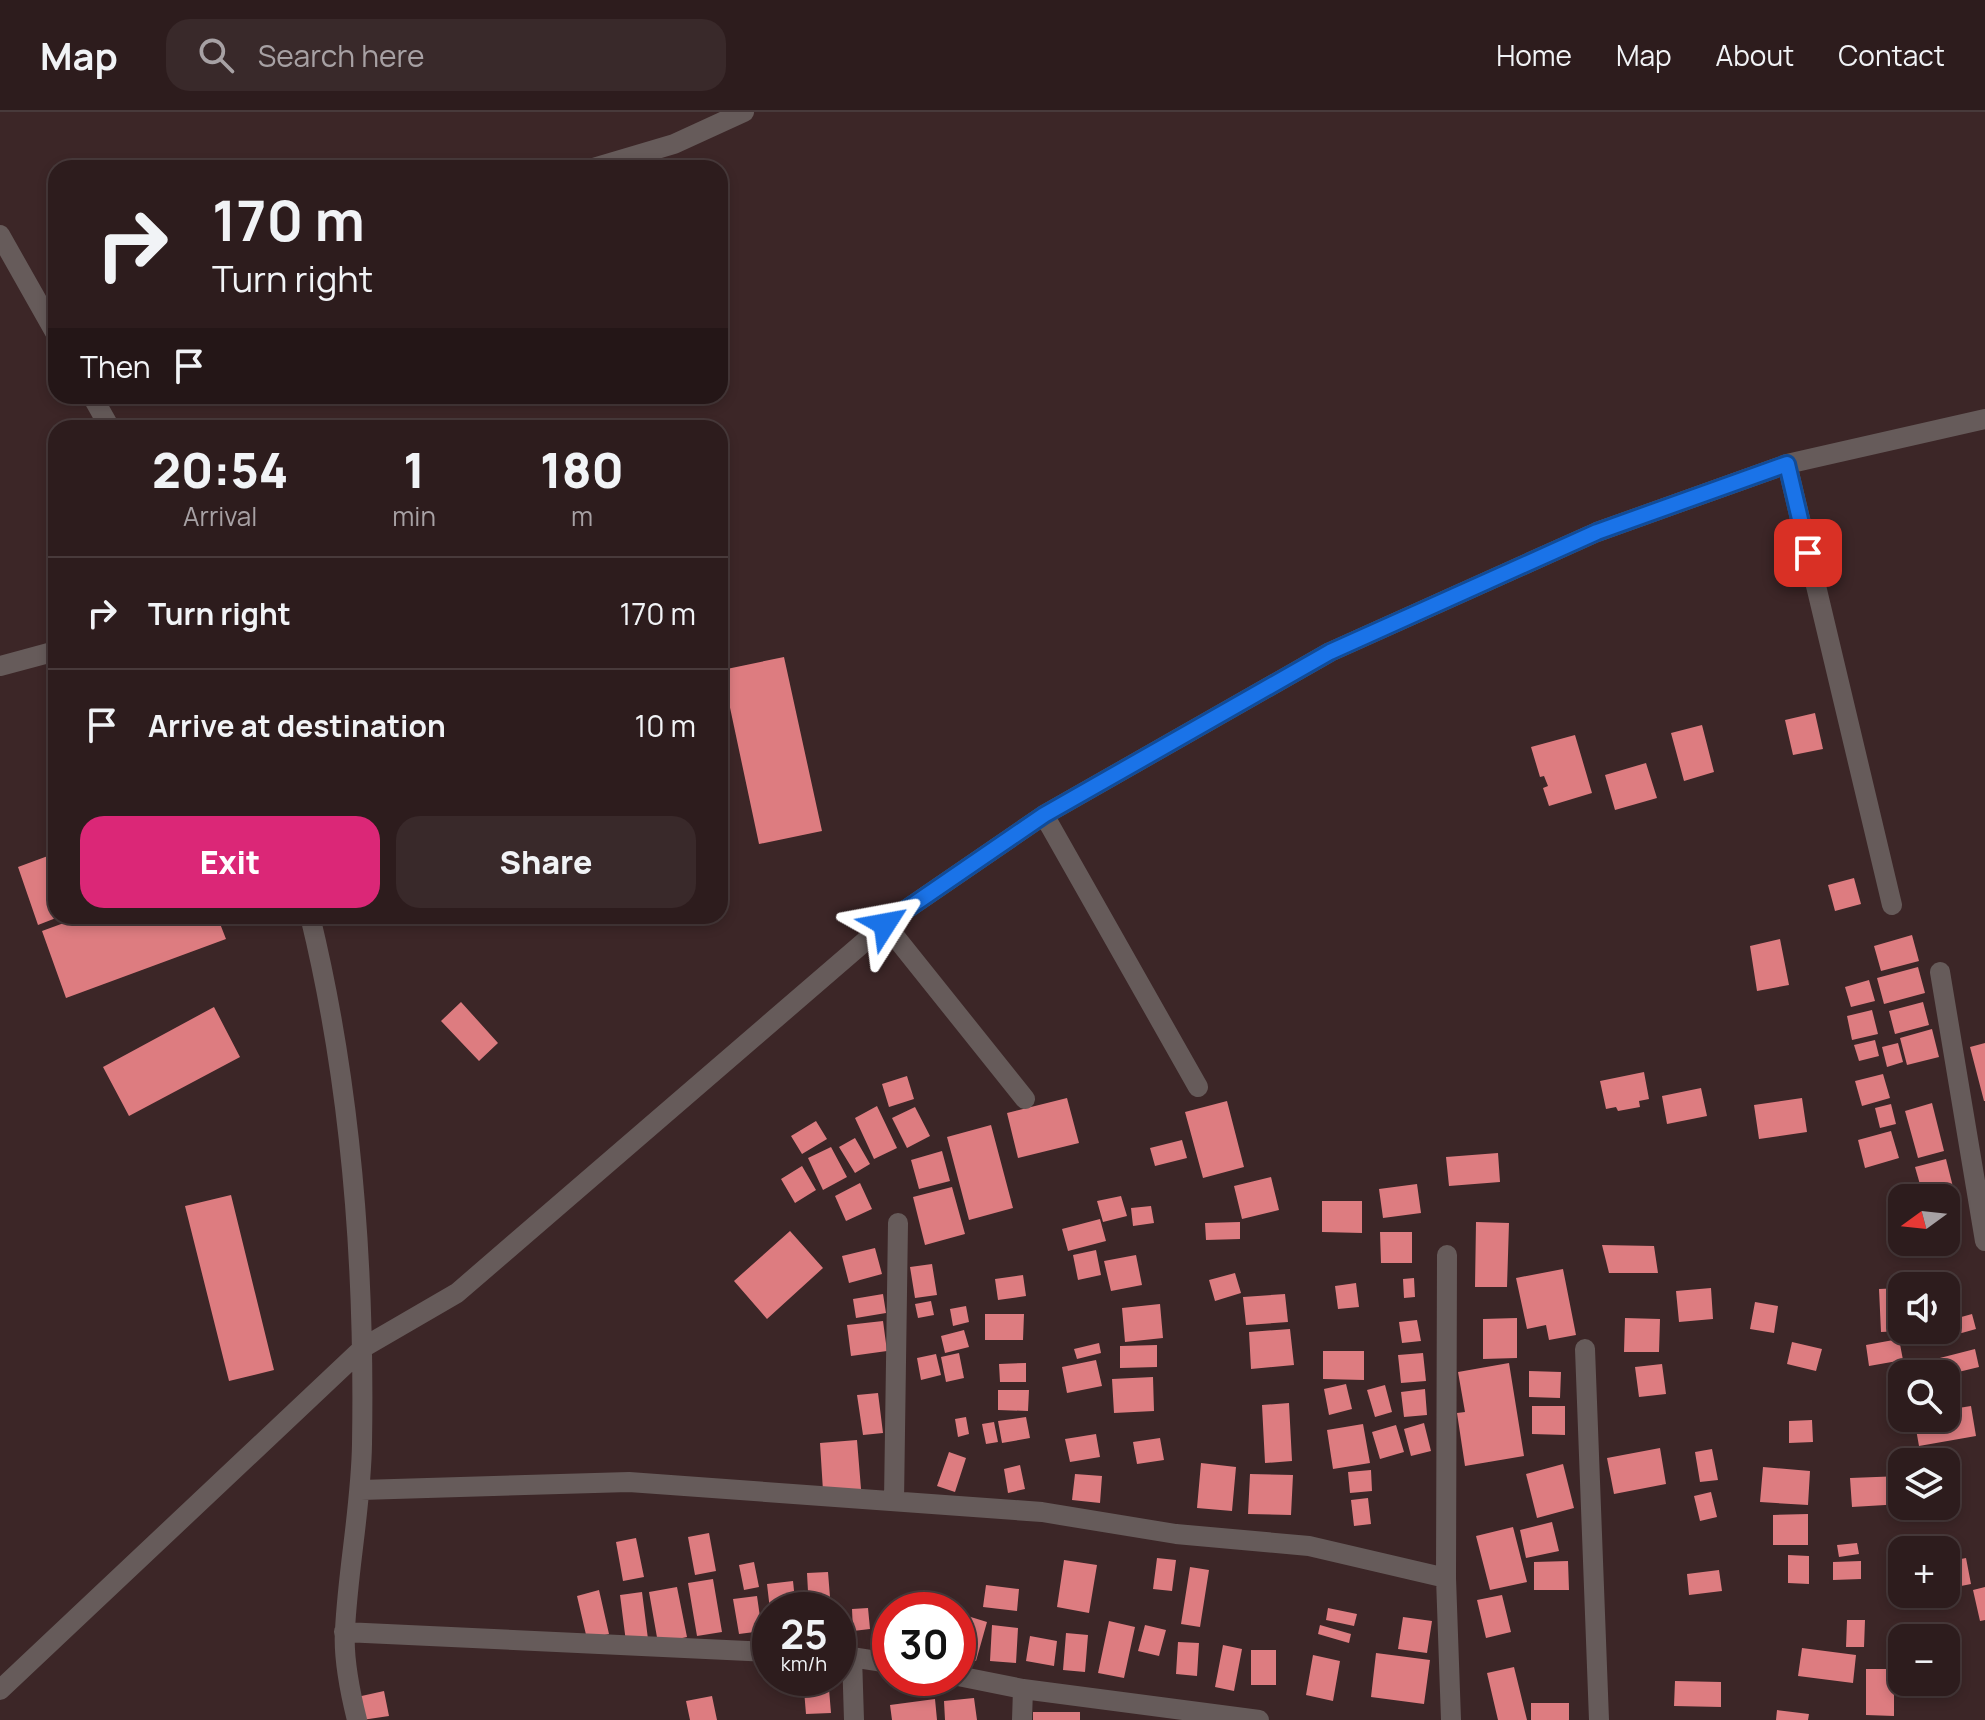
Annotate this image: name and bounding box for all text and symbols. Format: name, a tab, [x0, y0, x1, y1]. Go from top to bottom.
search box	[166, 19, 726, 91]
text: Map	[40, 29, 118, 81]
icon: search	[194, 33, 238, 77]
text: Search here	[258, 35, 425, 76]
text: Home	[1496, 36, 1572, 74]
text: Map	[1616, 36, 1672, 74]
text: About	[1716, 36, 1794, 74]
text: Contact	[1838, 36, 1945, 74]
text: 170 m	[212, 181, 365, 258]
icon: right	[80, 192, 184, 296]
text: Turn right	[212, 254, 373, 303]
icon: arrive	[167, 344, 211, 388]
text: Then	[80, 346, 151, 387]
text: 20:54	[152, 437, 288, 502]
text: 1	[403, 437, 425, 502]
text: 180	[540, 437, 624, 502]
text: Arrival	[183, 498, 257, 534]
text: min	[392, 498, 436, 534]
text: m	[571, 498, 593, 534]
pin	[1774, 519, 1842, 587]
icon: arrive	[1786, 531, 1830, 575]
icon: right	[80, 591, 124, 635]
text: Turn right	[148, 593, 291, 634]
text: 170 m	[619, 593, 696, 634]
icon: arrive	[80, 703, 124, 747]
text: Arrive at destination	[148, 705, 446, 746]
text: 10 m	[635, 705, 696, 746]
button: Exit	[80, 816, 380, 908]
button: Share	[396, 816, 696, 908]
position arrow	[843, 882, 927, 966]
north arrow	[1888, 1184, 1960, 1256]
map controls	[1888, 1184, 1960, 1696]
button: sound	[1888, 1272, 1960, 1344]
button: search	[1888, 1360, 1960, 1432]
button: layers	[1888, 1448, 1960, 1520]
button: +	[1888, 1536, 1960, 1608]
speed limit sign: 30	[872, 1592, 976, 1696]
text: 25	[780, 1606, 828, 1661]
button: −	[1888, 1624, 1960, 1696]
text: km/h	[781, 1650, 827, 1677]

